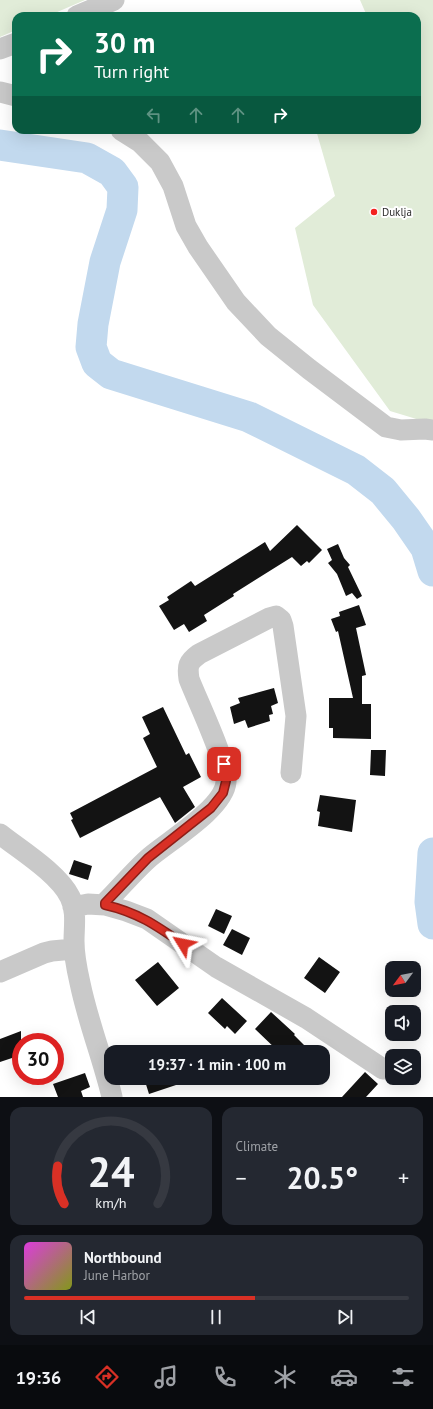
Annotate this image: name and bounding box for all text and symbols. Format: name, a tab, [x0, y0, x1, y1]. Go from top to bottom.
text: 30 m	[94, 24, 155, 61]
icon: right	[28, 28, 80, 80]
text: Turn right	[94, 60, 169, 83]
icon: left	[143, 104, 165, 126]
icon: ahead	[185, 104, 207, 126]
icon: ahead	[227, 104, 249, 126]
icon: right	[269, 104, 291, 126]
place label: Duklja	[382, 205, 412, 219]
marker: Duklja	[369, 207, 379, 217]
pin	[207, 747, 241, 781]
icon: arrive	[213, 753, 235, 775]
position arrow	[162, 923, 204, 965]
north arrow	[385, 961, 421, 997]
map controls	[385, 961, 421, 1085]
button: sound	[385, 1005, 421, 1041]
speed limit sign: 30	[12, 1033, 64, 1085]
button: layers	[385, 1049, 421, 1085]
text: 19:37 · 1 min · 100 m	[148, 1055, 286, 1074]
text: Climate	[236, 1138, 278, 1155]
text: 24	[87, 1145, 134, 1198]
text: 20.5°	[286, 1158, 358, 1197]
text: −	[236, 1164, 247, 1192]
text: +	[398, 1164, 409, 1192]
text: km/h	[95, 1193, 126, 1212]
text: Northbound	[84, 1248, 161, 1267]
text: June Harbor	[84, 1267, 150, 1284]
icon: previous	[77, 1306, 99, 1328]
icon: pause	[205, 1306, 227, 1328]
icon: next	[334, 1306, 356, 1328]
icon: directions	[93, 1363, 121, 1391]
icon: music	[152, 1363, 180, 1391]
icon: phone	[211, 1363, 239, 1391]
icon: climate	[271, 1363, 299, 1391]
icon: car	[330, 1363, 358, 1391]
icon: filters	[389, 1363, 417, 1391]
text: 19:36	[16, 1366, 61, 1389]

